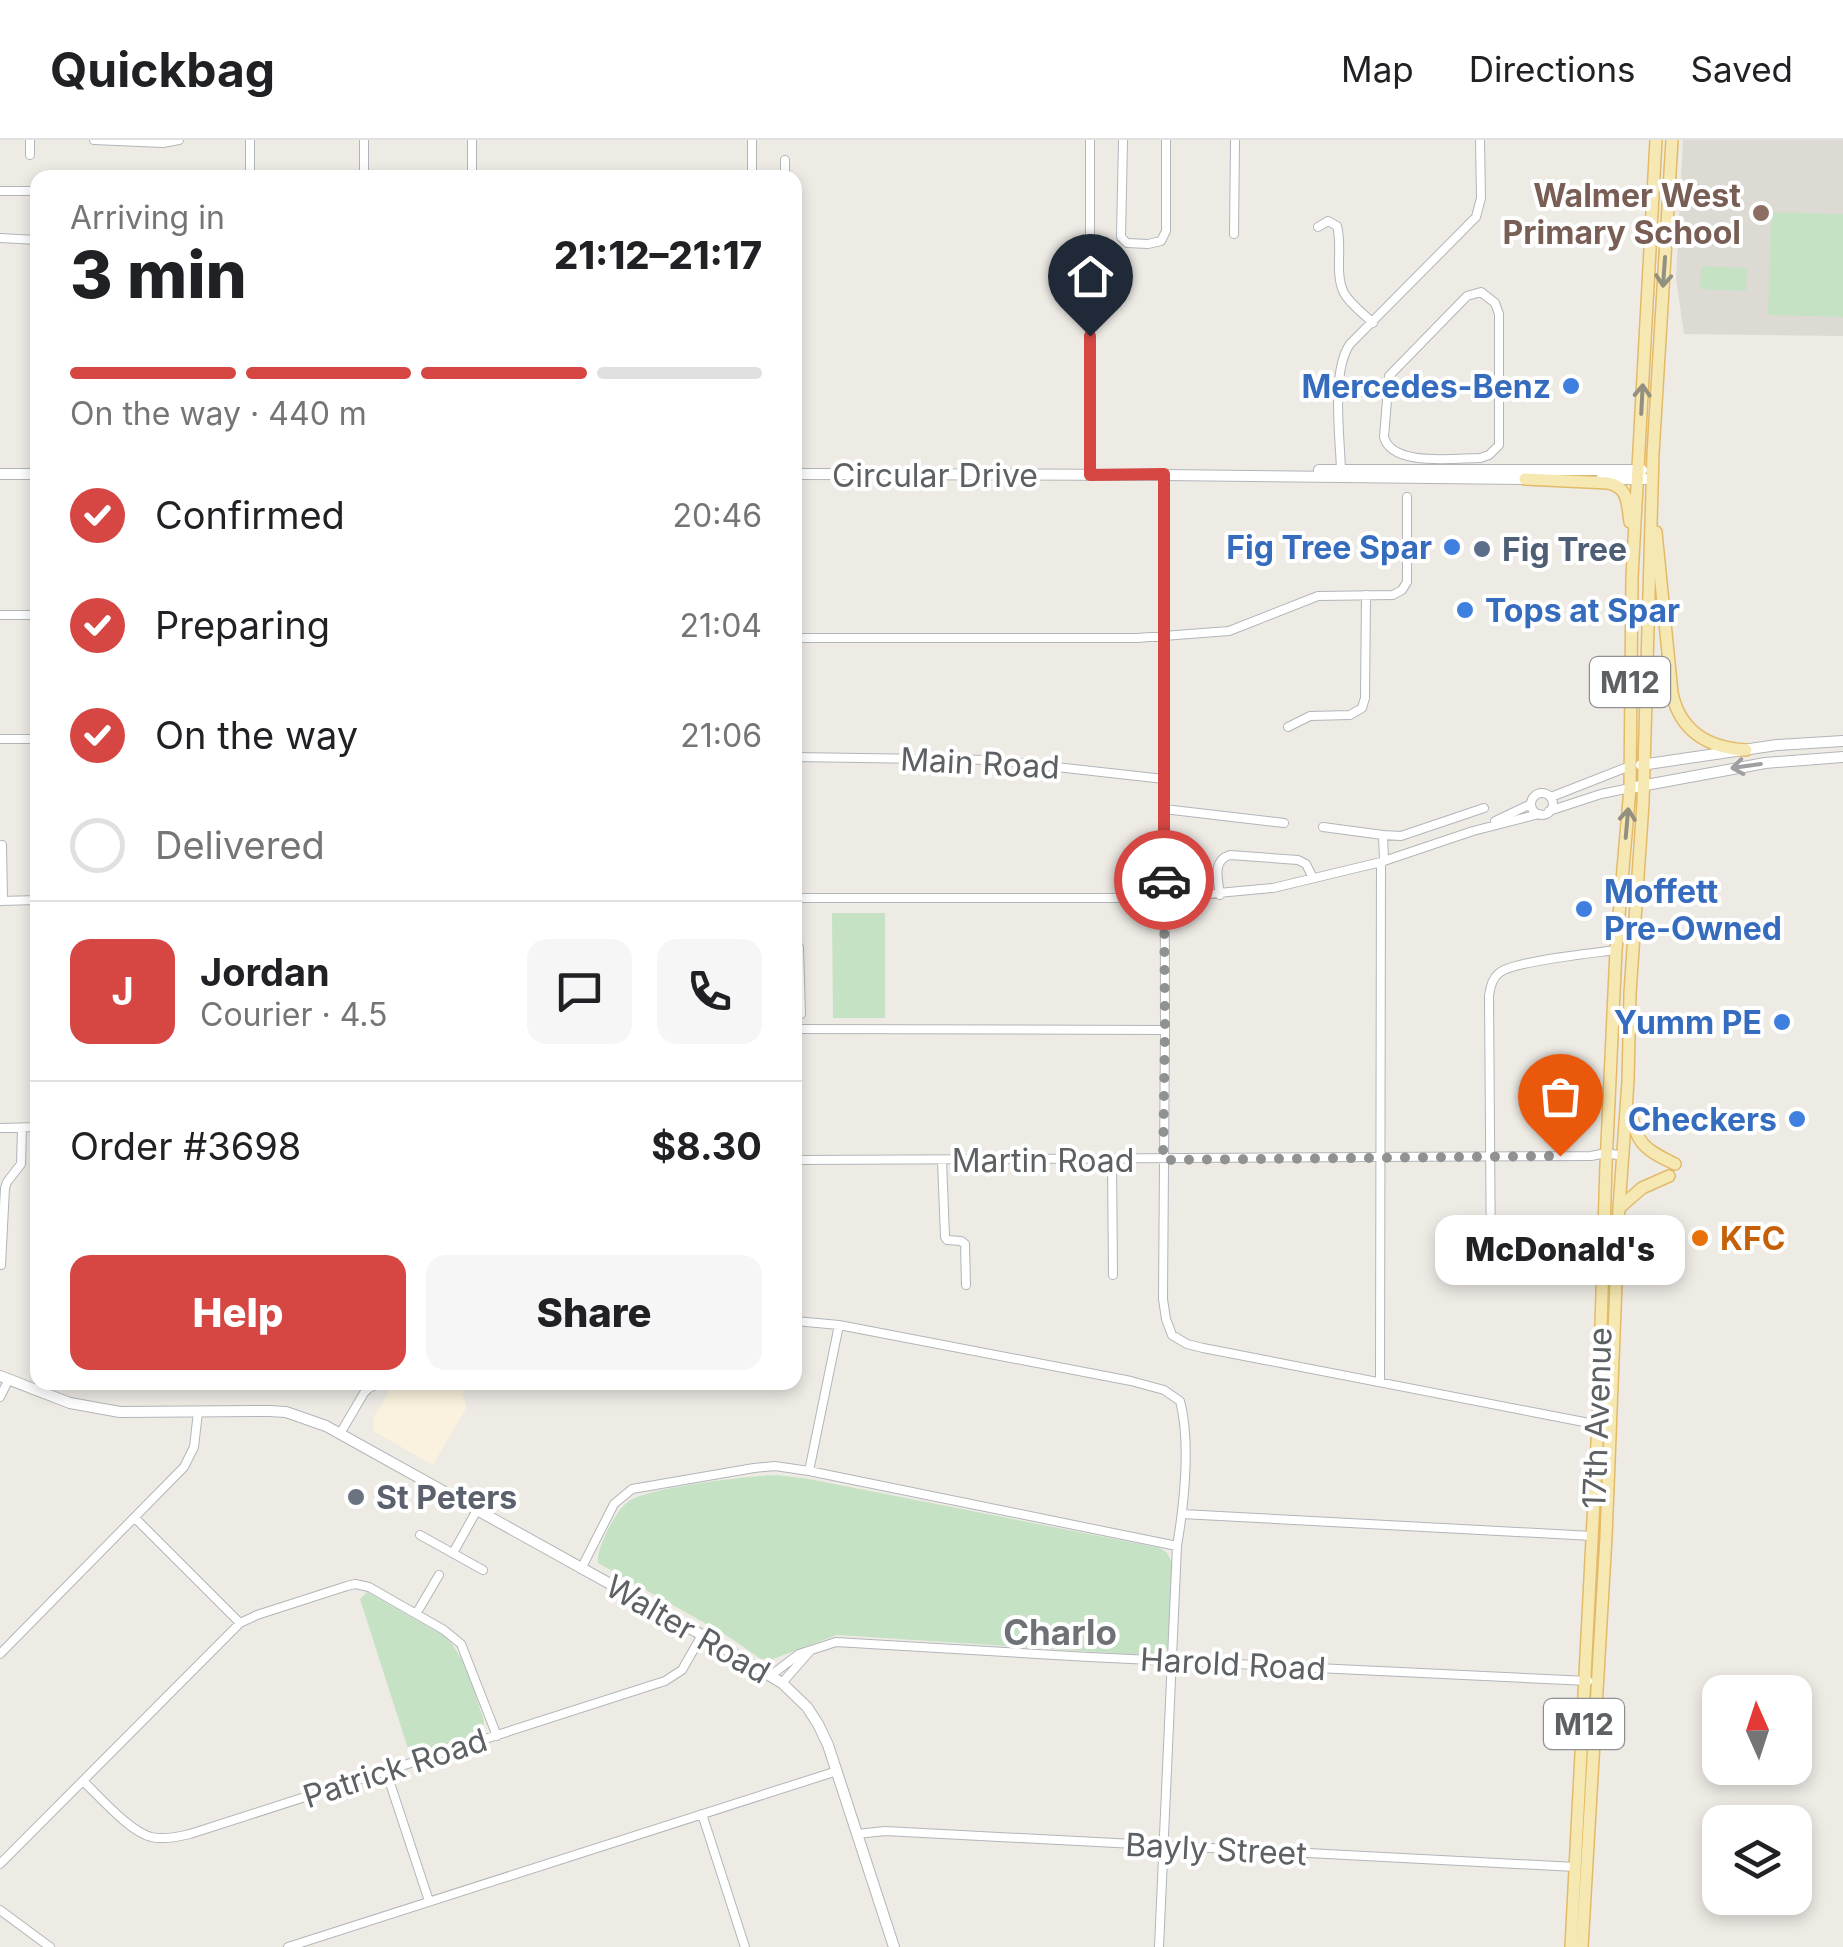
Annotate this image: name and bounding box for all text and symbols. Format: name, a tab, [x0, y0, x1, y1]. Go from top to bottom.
text: Quickbag	[50, 40, 275, 99]
text: Map	[1341, 48, 1414, 90]
text: Directions	[1469, 48, 1636, 90]
text: Saved	[1691, 48, 1793, 90]
place label: Walmer West Primary School	[1503, 176, 1741, 252]
text: Arriving in	[70, 198, 225, 237]
marker: Walmer West Primary School	[1750, 202, 1772, 224]
text: 21:12–21:17	[554, 232, 762, 278]
pin	[1048, 234, 1133, 337]
text: 3 min	[70, 235, 247, 314]
icon: home	[1063, 249, 1118, 304]
one-way arrow	[1654, 256, 1673, 288]
place label: Mercedes-Benz	[1301, 367, 1551, 406]
marker: Mercedes-Benz	[1560, 375, 1582, 397]
one-way arrow	[1633, 383, 1652, 415]
text: On the way · 440 m	[70, 394, 367, 433]
street label: Circular Drive	[832, 456, 1038, 495]
icon: check	[70, 488, 125, 543]
text: Confirmed	[155, 492, 345, 538]
text: 20:46	[673, 496, 762, 535]
place label: Fig Tree Spar	[1226, 528, 1432, 567]
place label: Fig Tree	[1502, 530, 1627, 569]
marker: Fig Tree Spar	[1441, 536, 1463, 558]
marker: Fig Tree	[1471, 538, 1493, 560]
place label: Tops at Spar	[1485, 591, 1680, 630]
icon: check	[70, 598, 125, 653]
marker: Tops at Spar	[1454, 599, 1476, 621]
text: Preparing	[155, 602, 330, 648]
text: 21:04	[679, 606, 762, 645]
road number: M12	[1590, 657, 1670, 707]
icon: check	[70, 708, 125, 763]
text: On the way	[155, 712, 358, 758]
text: 21:06	[680, 716, 762, 755]
street label: Main Road	[899, 739, 1061, 787]
one-way arrow	[1730, 757, 1763, 775]
one-way arrow	[1618, 808, 1637, 840]
text: Delivered	[155, 822, 325, 868]
courier	[1114, 830, 1214, 930]
icon: car	[1137, 853, 1192, 908]
place label: Moffett Pre-Owned	[1604, 872, 1782, 948]
marker: Moffett Pre-Owned	[1573, 898, 1595, 920]
button: chat	[527, 939, 632, 1044]
button: phone	[657, 939, 762, 1044]
text: Jordan	[200, 949, 330, 995]
text: J	[111, 968, 134, 1014]
text: Courier · 4.5	[200, 995, 388, 1034]
place label: Yumm PE	[1614, 1003, 1762, 1042]
marker: Yumm PE	[1771, 1011, 1793, 1033]
pin	[1518, 1054, 1603, 1157]
icon: bag	[1533, 1069, 1588, 1124]
place label: Checkers	[1628, 1100, 1777, 1139]
marker: Checkers	[1786, 1108, 1808, 1130]
text: Order #3698	[70, 1123, 301, 1169]
text: $8.30	[651, 1123, 762, 1169]
street label: Martin Road	[952, 1141, 1134, 1180]
callout: McDonald's	[1435, 1216, 1685, 1286]
place label: KFC	[1720, 1219, 1785, 1258]
marker: KFC	[1689, 1227, 1711, 1249]
text: McDonald's	[1465, 1230, 1655, 1269]
button: Help	[70, 1255, 406, 1370]
button: Share	[426, 1255, 762, 1370]
street label: 17th Avenue	[1574, 1326, 1620, 1510]
place label: St Peters	[376, 1478, 517, 1517]
marker: St Peters	[345, 1486, 367, 1508]
street label: Walter Road	[599, 1566, 777, 1692]
district label: Charlo	[1003, 1611, 1117, 1653]
street label: Harold Road	[1139, 1640, 1327, 1688]
north arrow	[1702, 1675, 1812, 1785]
map controls	[1702, 1675, 1812, 1915]
road number: M12	[1544, 1699, 1624, 1749]
street label: Patrick Road	[298, 1720, 492, 1816]
button: layers	[1702, 1805, 1812, 1915]
street label: Bayly Street	[1124, 1825, 1308, 1873]

